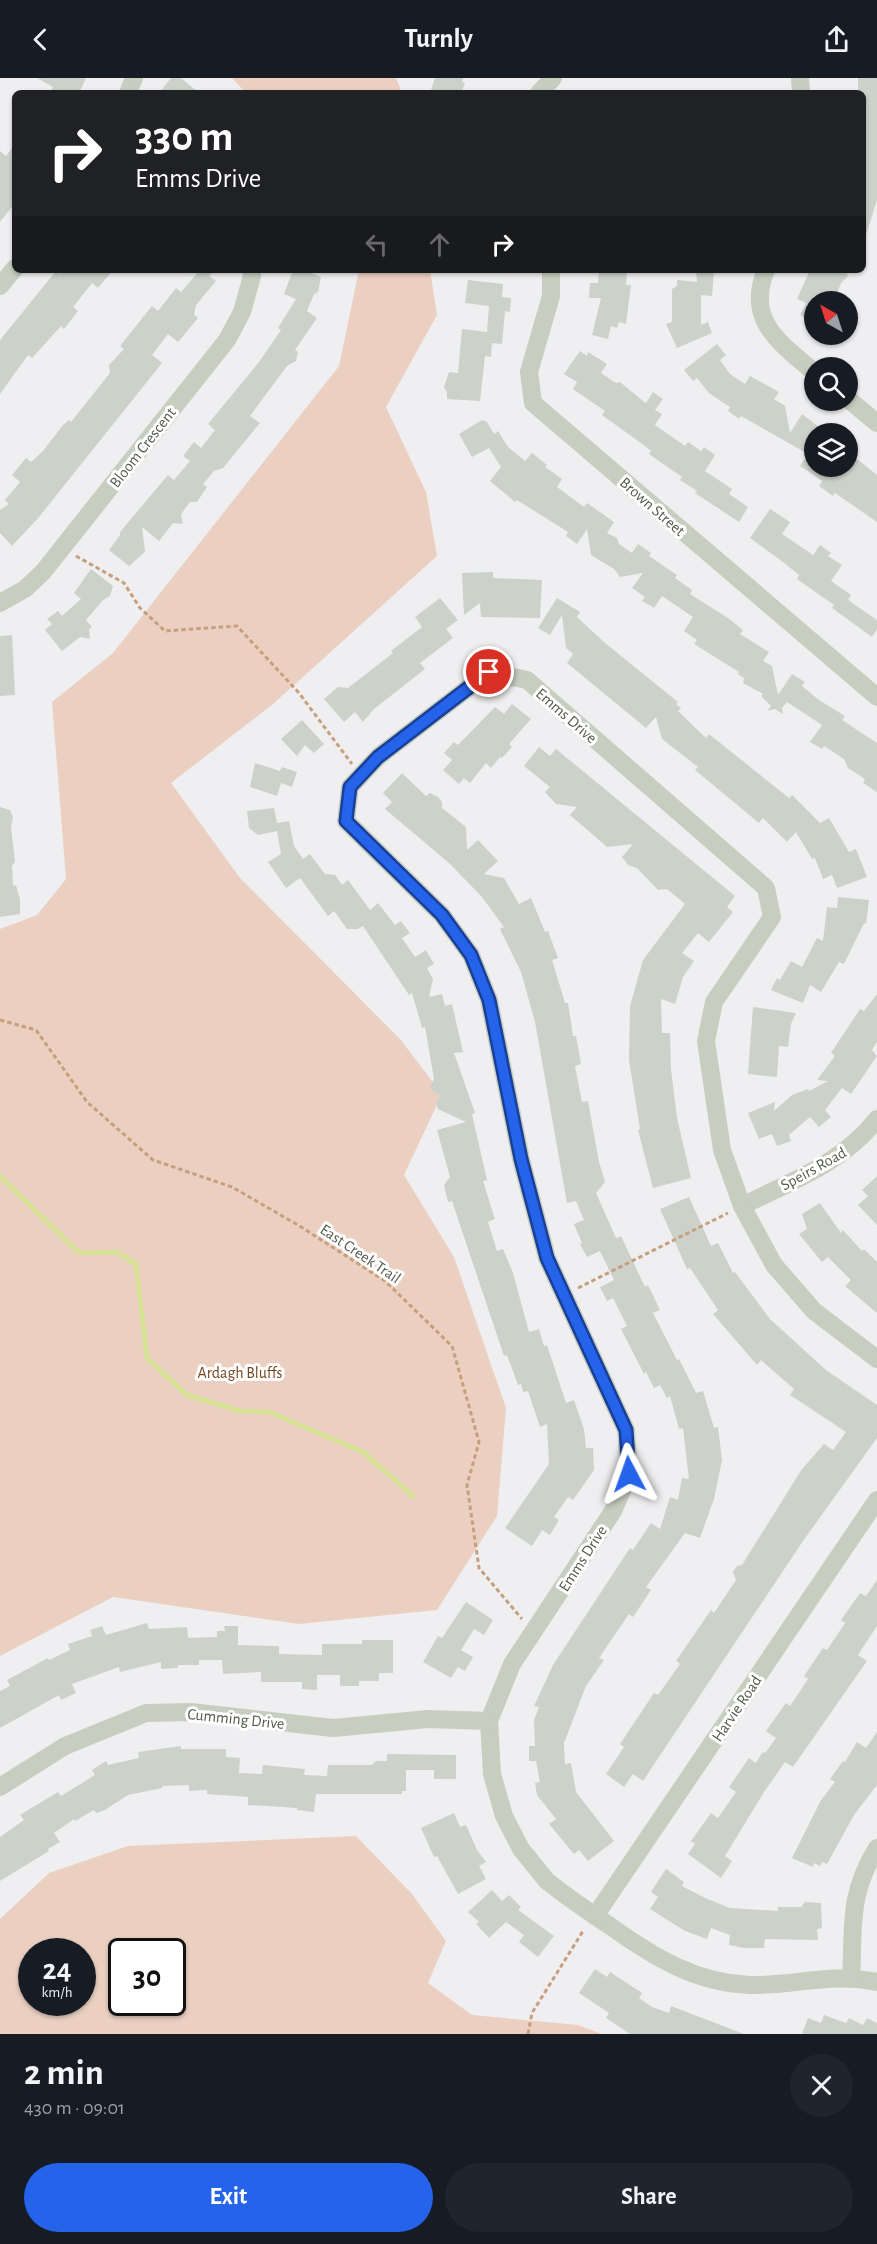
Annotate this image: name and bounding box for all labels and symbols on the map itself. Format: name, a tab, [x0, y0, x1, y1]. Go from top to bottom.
north arrow	[804, 291, 858, 345]
street label: Bloom Crescent	[107, 405, 179, 491]
street label: Brown Street	[617, 474, 688, 539]
pin	[463, 646, 514, 697]
street label: Emms Drive	[533, 685, 600, 746]
street label: Speirs Road	[778, 1144, 849, 1193]
street label: East Creek Trail	[317, 1221, 404, 1287]
park label: Ardagh Bluffs	[198, 1365, 282, 1381]
position arrow	[597, 1442, 661, 1506]
street label: Emms Drive	[556, 1523, 610, 1594]
street label: Harvie Road	[709, 1673, 765, 1744]
street label: Cumming Drive	[187, 1706, 285, 1732]
speed limit sign: 30	[108, 1938, 186, 2016]

